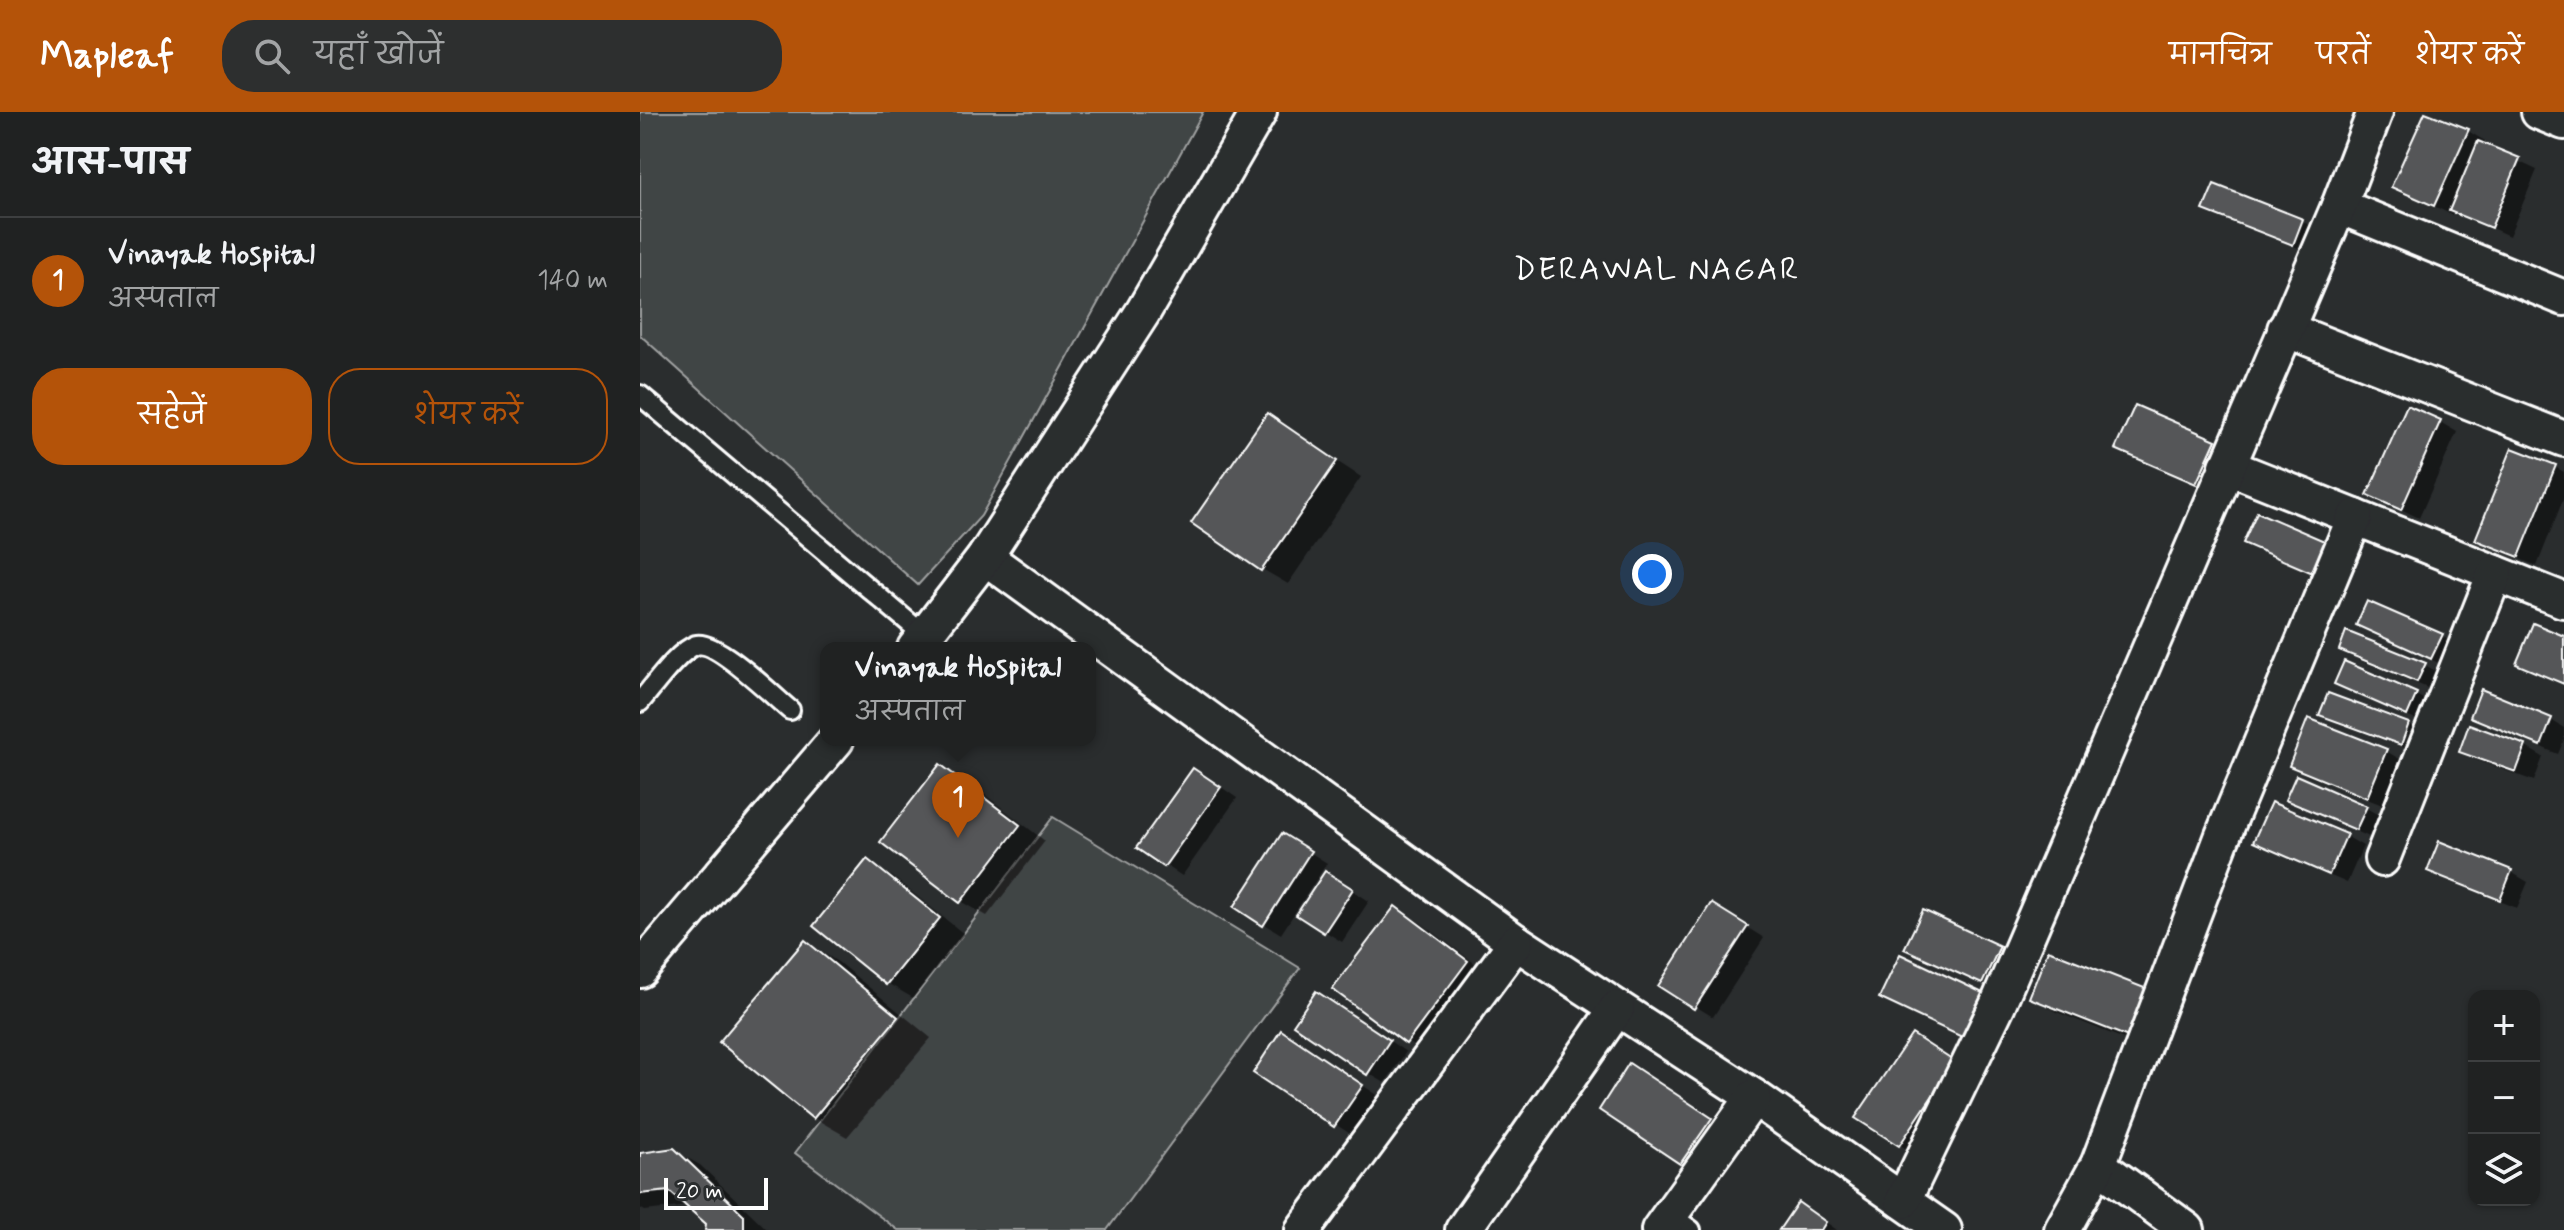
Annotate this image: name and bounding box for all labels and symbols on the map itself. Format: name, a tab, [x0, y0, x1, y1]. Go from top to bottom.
district label: DERAWAL NAGAR	[1514, 249, 1800, 291]
your location	[1632, 554, 1672, 594]
pin: 1	[932, 772, 984, 838]
scale bar	[664, 1174, 768, 1210]

